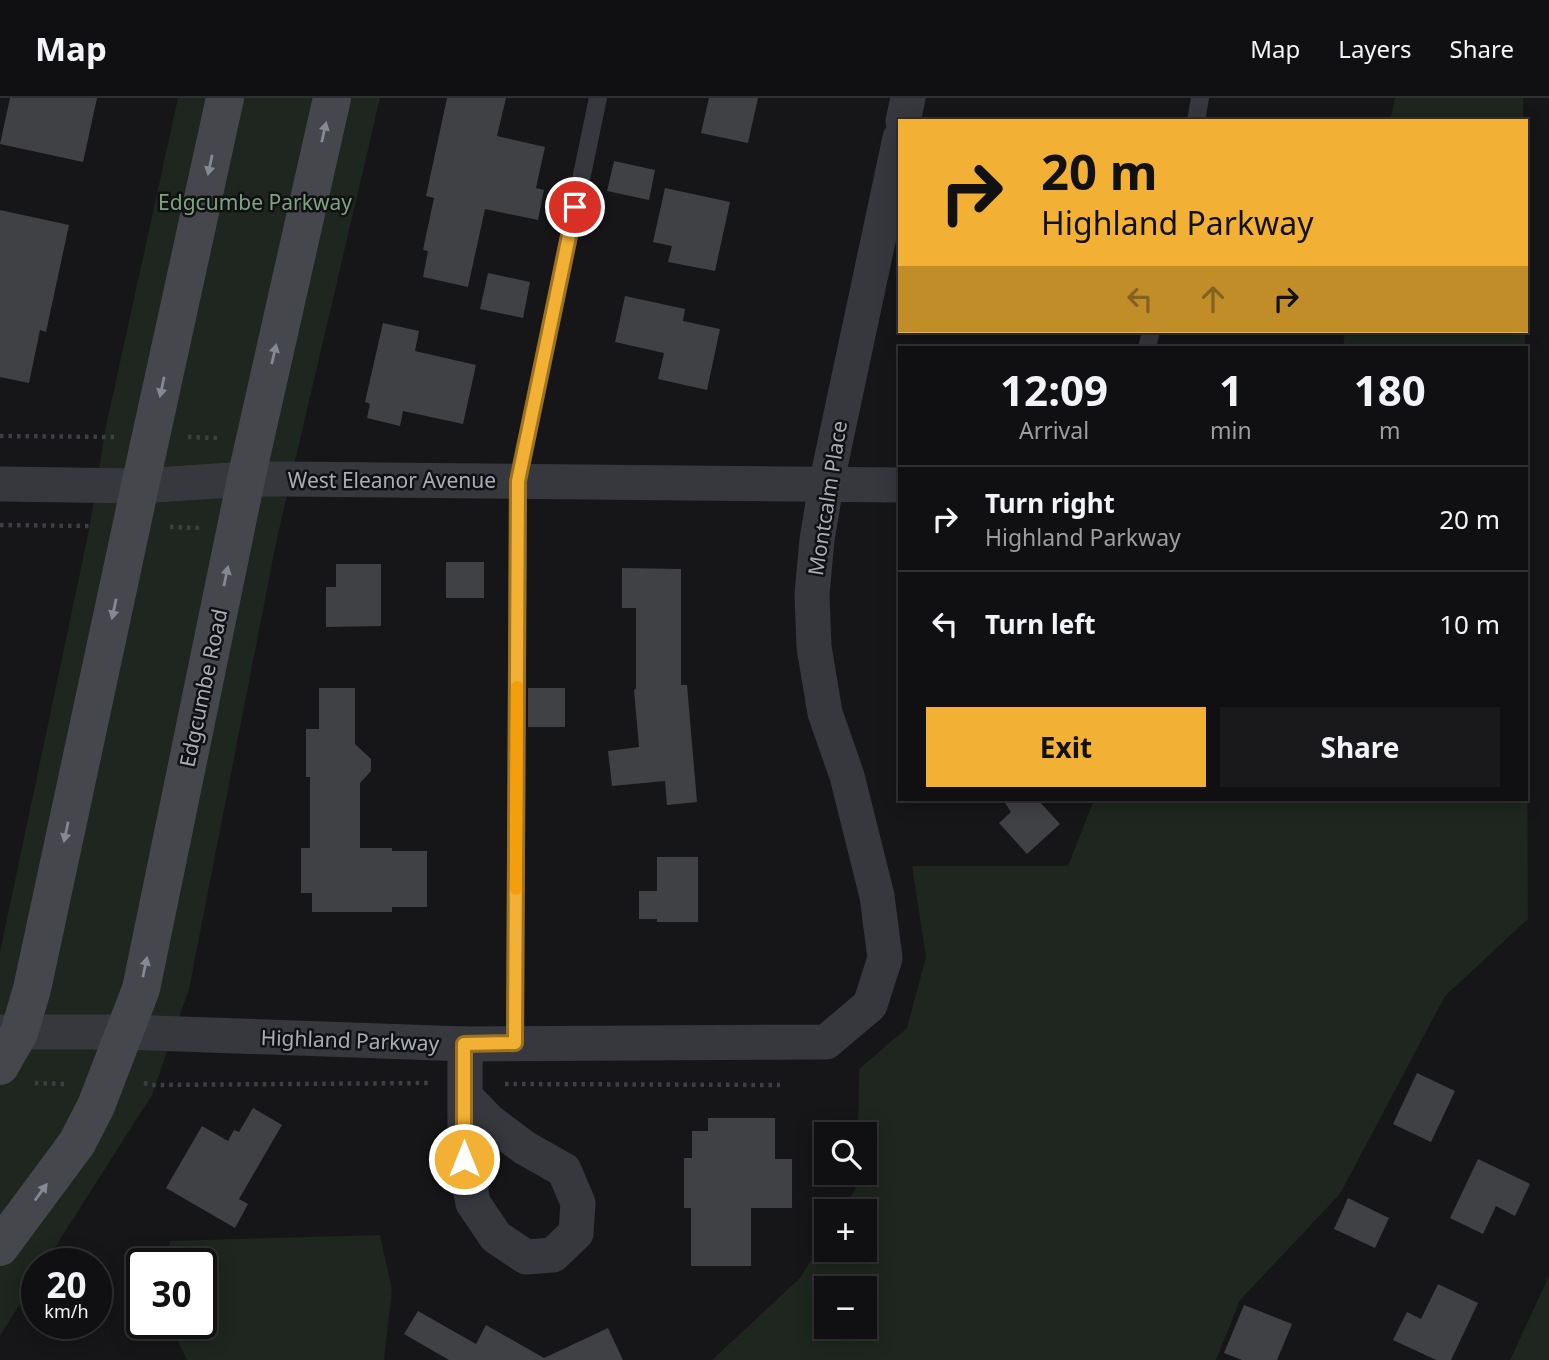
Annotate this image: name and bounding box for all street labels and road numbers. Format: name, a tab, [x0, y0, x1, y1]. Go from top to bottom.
street label: Montcalm Place	[801, 419, 853, 577]
street label: West Eleanor Avenue	[288, 466, 496, 494]
street label: Edgcumbe Road	[173, 606, 233, 770]
street label: Highland Parkway	[260, 1023, 440, 1057]

